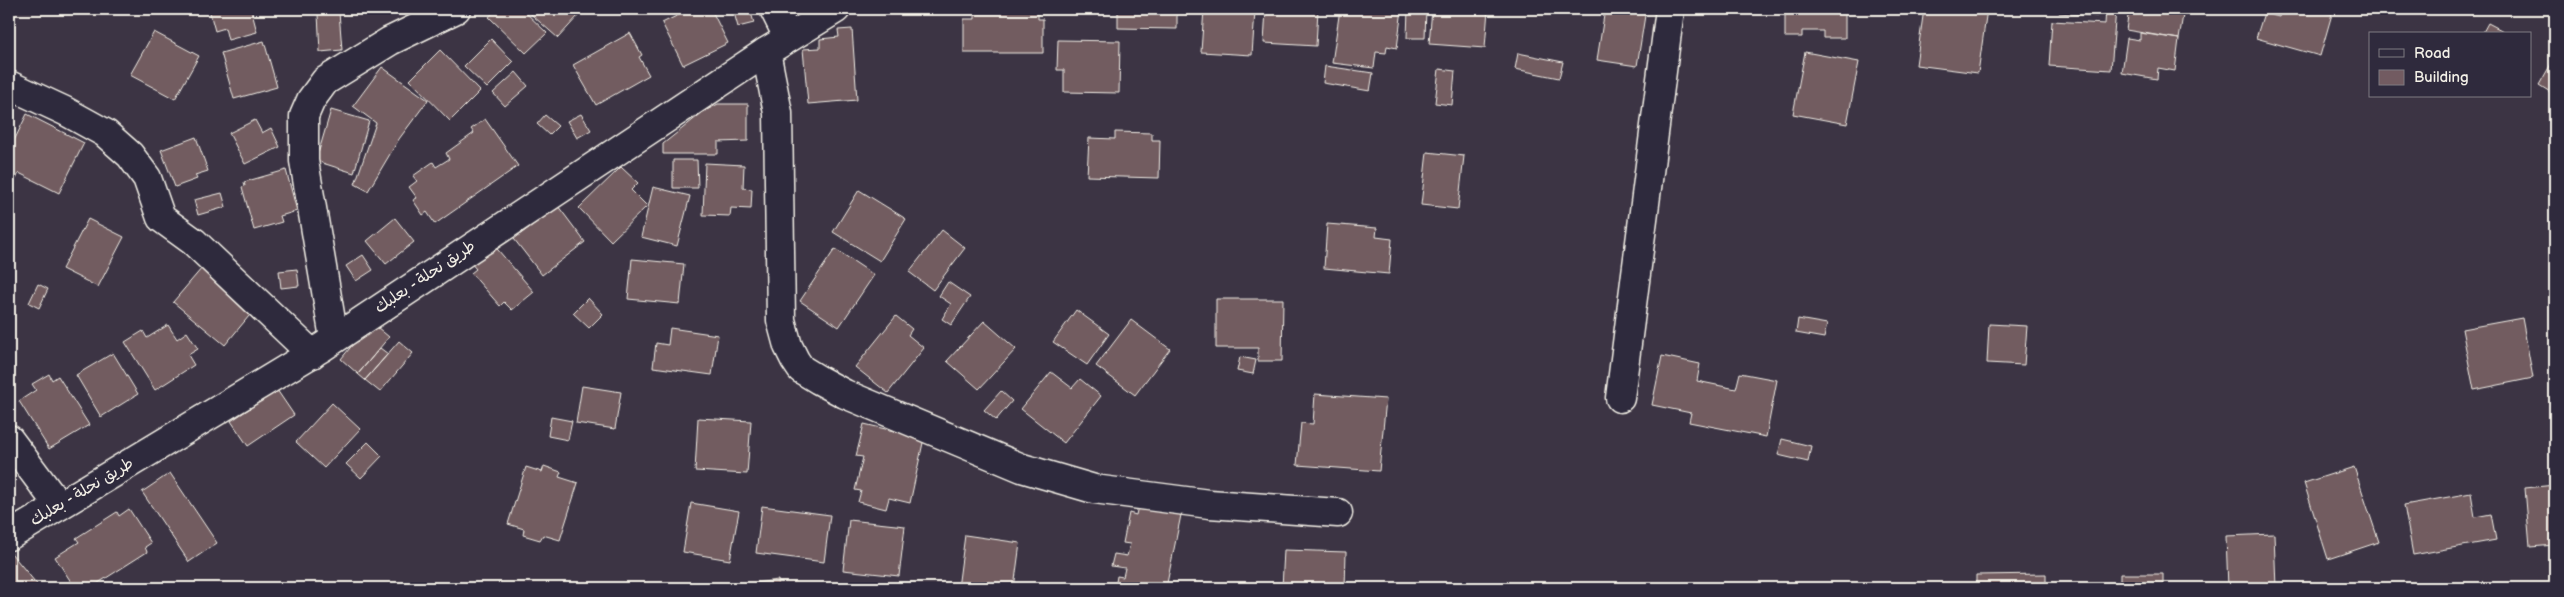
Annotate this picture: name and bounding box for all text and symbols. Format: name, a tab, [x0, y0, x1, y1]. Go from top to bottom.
legend	[2369, 32, 2532, 98]
text: Road	[2414, 44, 2450, 63]
text: Building	[2414, 68, 2469, 87]
street label: طريق نحلة - بعلبك	[371, 236, 479, 318]
street label: طريق نحلة - بعلبك	[27, 454, 137, 530]

